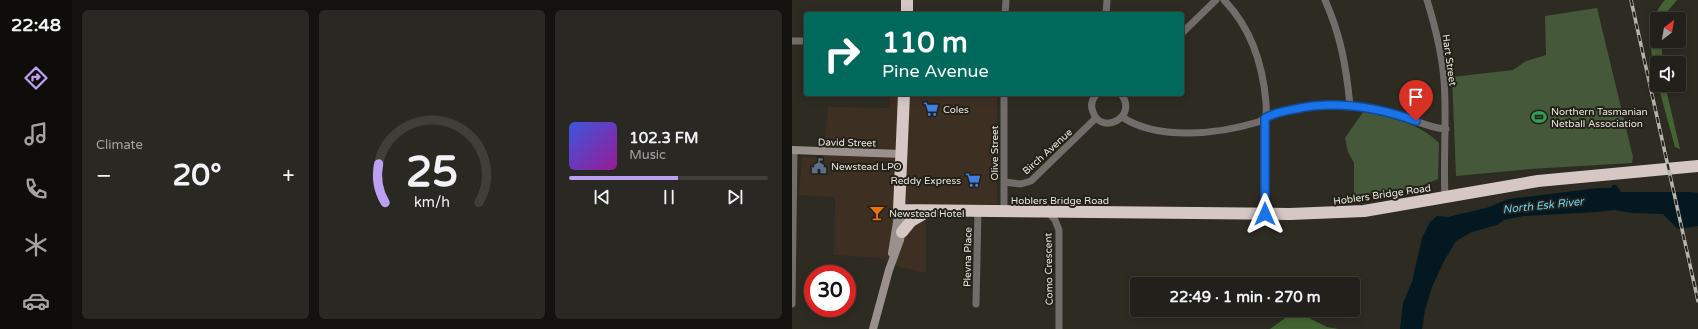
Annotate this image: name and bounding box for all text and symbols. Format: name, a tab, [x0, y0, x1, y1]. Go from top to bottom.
north arrow	[1650, 12, 1686, 48]
map controls	[1650, 12, 1686, 92]
text: 22:48	[11, 14, 61, 36]
text: 110 m	[882, 26, 968, 60]
icon: right	[816, 28, 868, 80]
street label: Hart Street	[1439, 34, 1459, 87]
button: sound	[1650, 56, 1686, 92]
text: Pine Avenue	[882, 60, 989, 82]
icon: directions	[22, 64, 50, 92]
pin	[1399, 80, 1433, 121]
icon: arrive	[1405, 86, 1427, 108]
supermarket icon: Coles	[922, 100, 940, 118]
place label: Coles	[943, 104, 969, 116]
place label: Northern Tasmanian Netball Association	[1551, 106, 1648, 130]
sports icon: Northern Tasmanian Netball Association	[1530, 108, 1548, 126]
icon: music	[22, 120, 50, 148]
street label: Olive Street	[989, 125, 1001, 181]
street label: Birch Avenue	[1020, 126, 1075, 177]
text: 102.3 FM	[629, 129, 698, 147]
street label: David Street	[818, 136, 876, 150]
text: Climate	[96, 137, 143, 153]
text: 25	[406, 147, 458, 197]
text: Music	[629, 147, 666, 163]
text: 20°	[172, 157, 221, 194]
public building icon: Newstead LPO	[810, 157, 828, 175]
place label: Newstead LPO	[831, 161, 902, 173]
text: −	[96, 163, 112, 189]
text: +	[282, 163, 295, 189]
supermarket icon: Reddy Express	[964, 171, 982, 189]
icon: phone	[22, 175, 50, 203]
place label: Reddy Express	[891, 175, 961, 187]
street label: Hoblers Bridge Road	[1333, 182, 1432, 208]
icon: previous	[591, 186, 613, 208]
icon: pause	[658, 186, 680, 208]
icon: next	[724, 186, 746, 208]
text: km/h	[414, 193, 450, 210]
position arrow	[1244, 193, 1286, 235]
street label: Hoblers Bridge Road	[1011, 195, 1109, 207]
water label: North Esk River	[1502, 195, 1586, 216]
bar icon: Newstead Hotel	[868, 204, 886, 222]
place label: Newstead Hotel	[889, 208, 964, 220]
street label: Plevna Place	[961, 227, 975, 287]
icon: climate	[22, 231, 50, 259]
street label: Como Crescent	[1042, 232, 1056, 305]
speed limit sign: 30	[804, 265, 856, 317]
icon: car	[22, 287, 50, 315]
text: 22:49 · 1 min · 270 m	[1170, 288, 1320, 306]

